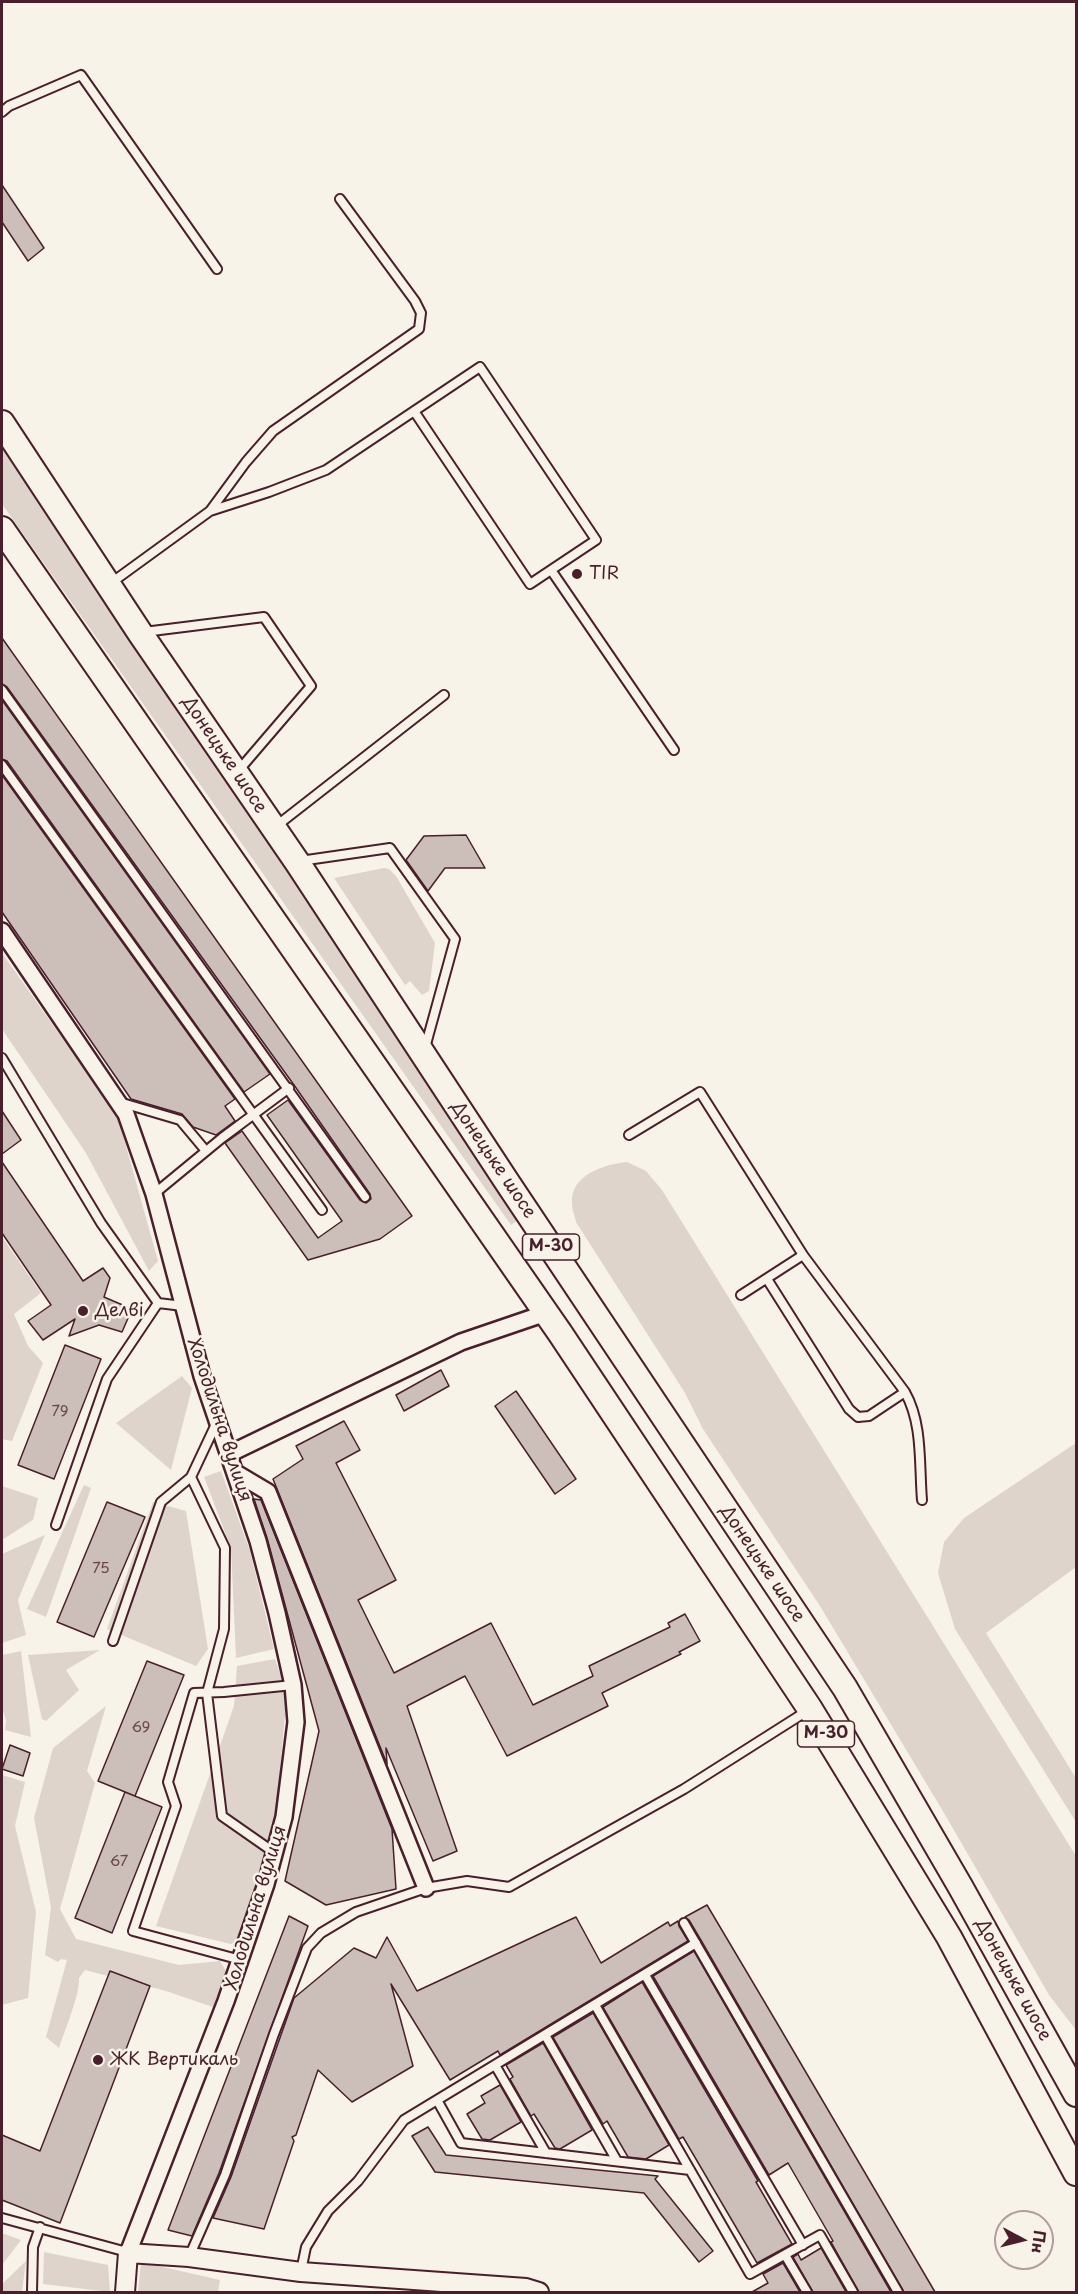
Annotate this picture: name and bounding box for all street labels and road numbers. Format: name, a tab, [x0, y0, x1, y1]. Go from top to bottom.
street label: Донецьке шосе	[177, 692, 271, 818]
street label: Донецьке шосе	[446, 1097, 540, 1223]
road number: М-30	[522, 1234, 580, 1260]
street label: Холодильна вулиця	[182, 1335, 256, 1505]
street label: Донецьке шосе	[715, 1501, 809, 1627]
road number: М-30	[798, 1721, 854, 1747]
street label: Холодильна вулиця	[221, 1823, 291, 1993]
street label: Донецьке шосе	[970, 1915, 1056, 2045]

